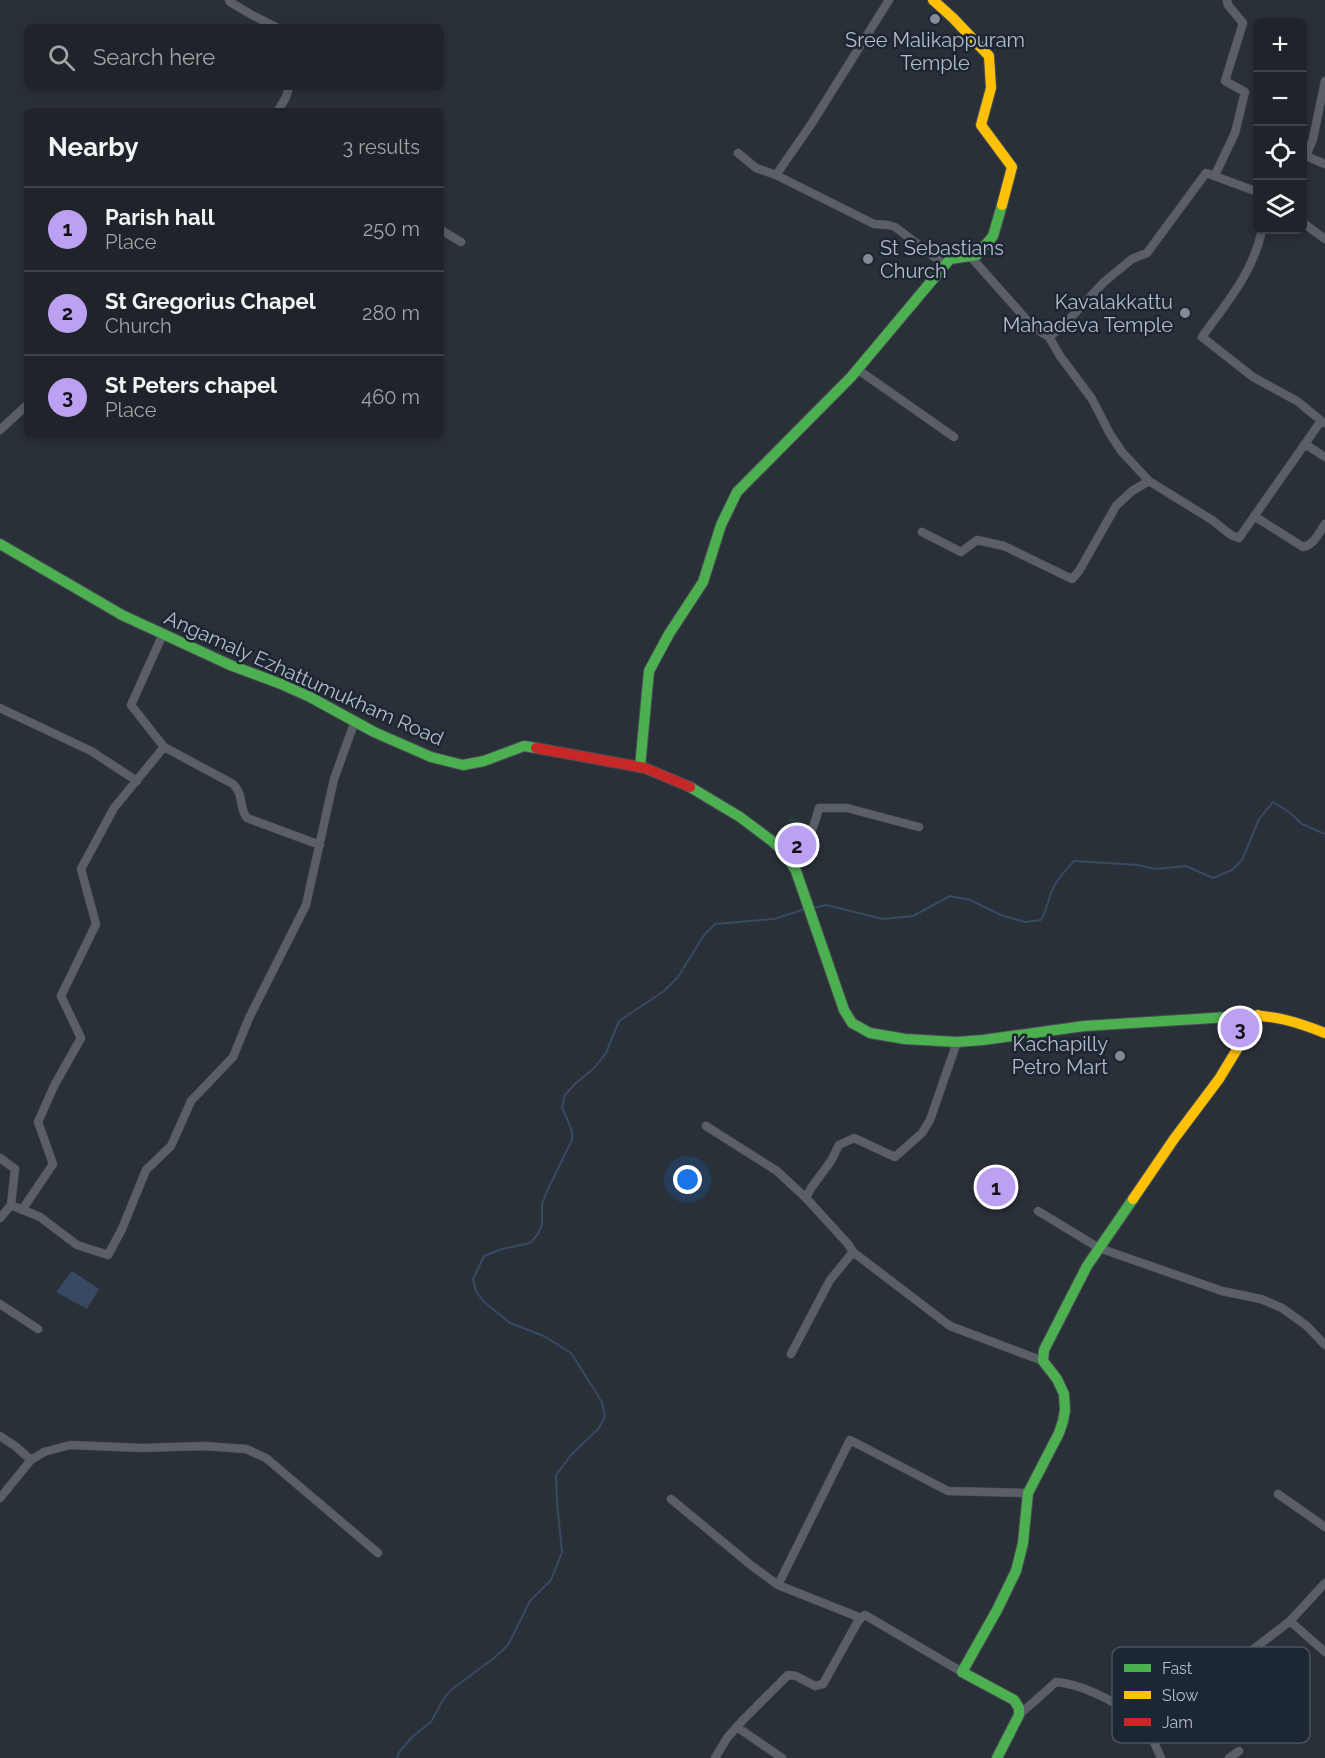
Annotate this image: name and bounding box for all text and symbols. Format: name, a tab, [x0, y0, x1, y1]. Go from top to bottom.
marker: Sree Malikappuram Temple	[928, 12, 942, 26]
map controls	[1253, 18, 1307, 234]
button: +	[1253, 18, 1307, 72]
search box	[24, 24, 444, 90]
place label: Sree Malikappuram Temple	[845, 28, 1025, 75]
icon: search	[45, 41, 78, 74]
text: Search here	[93, 44, 215, 70]
button: −	[1253, 72, 1307, 126]
button: locate	[1253, 126, 1307, 180]
text: Nearby	[48, 132, 138, 162]
text: 3 results	[342, 135, 420, 159]
button: layers	[1253, 180, 1307, 234]
text: Parish hall	[105, 204, 215, 230]
text: 1	[63, 217, 72, 241]
text: 250 m	[363, 217, 420, 241]
text: Place	[105, 230, 156, 254]
place label: St Sebastians Church	[880, 236, 1004, 283]
marker: St Sebastians Church	[861, 252, 875, 266]
text: St Gregorius Chapel	[105, 288, 316, 314]
place label: Kavalakkattu Mahadeva Temple	[1003, 290, 1173, 337]
text: 2	[62, 301, 73, 325]
text: 280 m	[362, 301, 420, 325]
marker: Kavalakkattu Mahadeva Temple	[1178, 306, 1192, 320]
text: Church	[105, 314, 172, 338]
text: St Peters chapel	[105, 372, 277, 398]
text: 3	[62, 385, 73, 409]
text: 460 m	[361, 385, 420, 409]
text: Place	[105, 398, 156, 422]
street label: Angamaly Ezhattumukham Road	[161, 605, 447, 751]
pin: 2	[778, 822, 816, 868]
pin: 3	[1220, 1006, 1260, 1050]
place label: Kachapilly Petro Mart	[1012, 1032, 1108, 1079]
marker: Kachapilly Petro Mart	[1113, 1049, 1127, 1063]
pin: 1	[976, 1164, 1016, 1210]
your location	[673, 1165, 702, 1194]
legend	[1112, 1647, 1310, 1743]
text: Fast	[1162, 1659, 1193, 1678]
text: Slow	[1162, 1686, 1198, 1705]
text: Jam	[1162, 1713, 1193, 1732]

